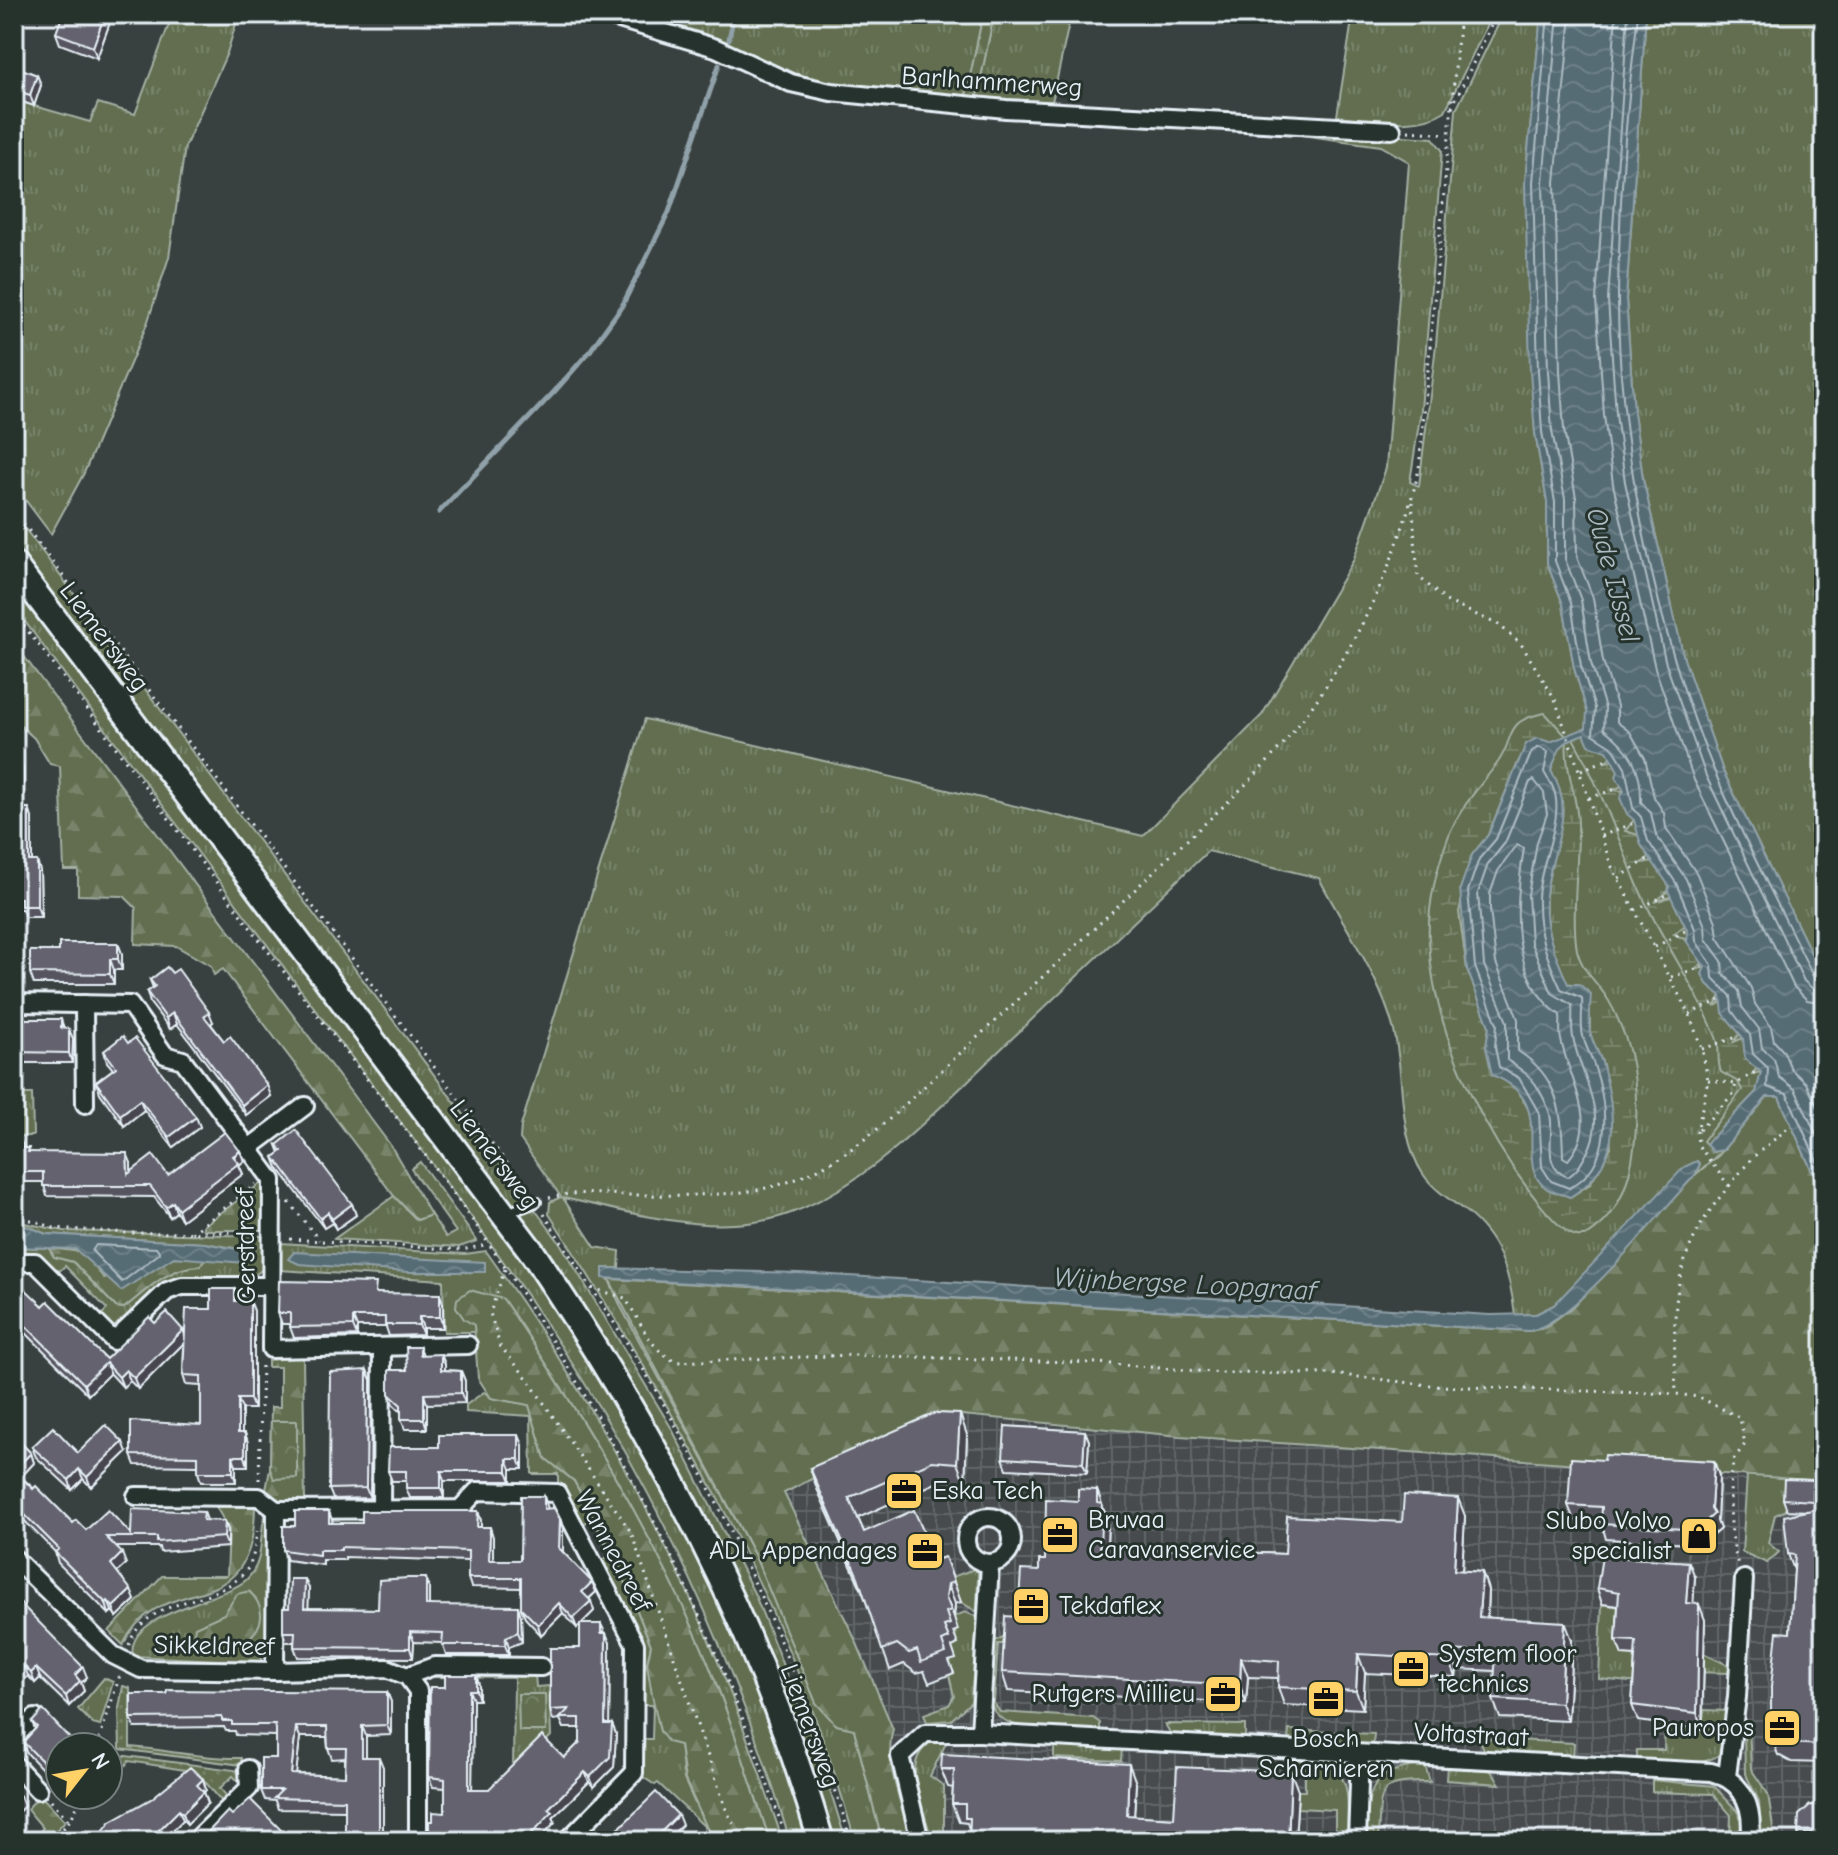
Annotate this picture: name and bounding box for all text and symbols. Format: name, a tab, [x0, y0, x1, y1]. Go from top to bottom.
street label: Barlhammerweg	[901, 61, 1083, 103]
water label: Oude IJssel	[1580, 504, 1647, 647]
street label: Liemersweg	[53, 576, 155, 698]
street label: Liemersweg	[443, 1094, 545, 1216]
street label: Gerstdreef	[230, 1186, 262, 1304]
water label: Wijnbergse Loopgraaf	[1053, 1261, 1321, 1307]
office icon: Eska Tech	[883, 1470, 925, 1512]
place label: Eska Tech	[932, 1476, 1044, 1506]
street label: Wannedreef	[569, 1485, 658, 1618]
place label: Bruvaa Caravanservice	[1088, 1505, 1255, 1565]
place label: Slubo Volvo specialist	[1545, 1506, 1673, 1566]
office icon: Bruvaa Caravanservice	[1039, 1514, 1081, 1556]
shop icon: Slubo Volvo specialist	[1678, 1515, 1720, 1557]
office icon: ADL Appendages	[904, 1530, 946, 1572]
place label: ADL Appendages	[709, 1536, 897, 1566]
office icon: Tekdaflex	[1010, 1585, 1052, 1627]
place label: Tekdaflex	[1059, 1591, 1162, 1621]
street label: Sikkeldreef	[153, 1630, 276, 1662]
place label: System floor technics	[1437, 1639, 1577, 1699]
office icon: System floor technics	[1390, 1648, 1432, 1690]
street label: Liemersweg	[774, 1660, 846, 1792]
office icon: Rutgers Millieu	[1202, 1673, 1244, 1715]
office icon: Bosch Scharnieren	[1305, 1678, 1347, 1720]
place label: Rutgers Millieu	[1032, 1679, 1195, 1709]
office icon: Pauropos	[1761, 1707, 1803, 1749]
place label: Pauropos	[1652, 1713, 1754, 1743]
street label: Voltastraat	[1413, 1717, 1530, 1753]
place label: Bosch Scharnieren	[1258, 1724, 1394, 1784]
north arrow	[44, 1731, 124, 1811]
text: N	[85, 1748, 115, 1774]

